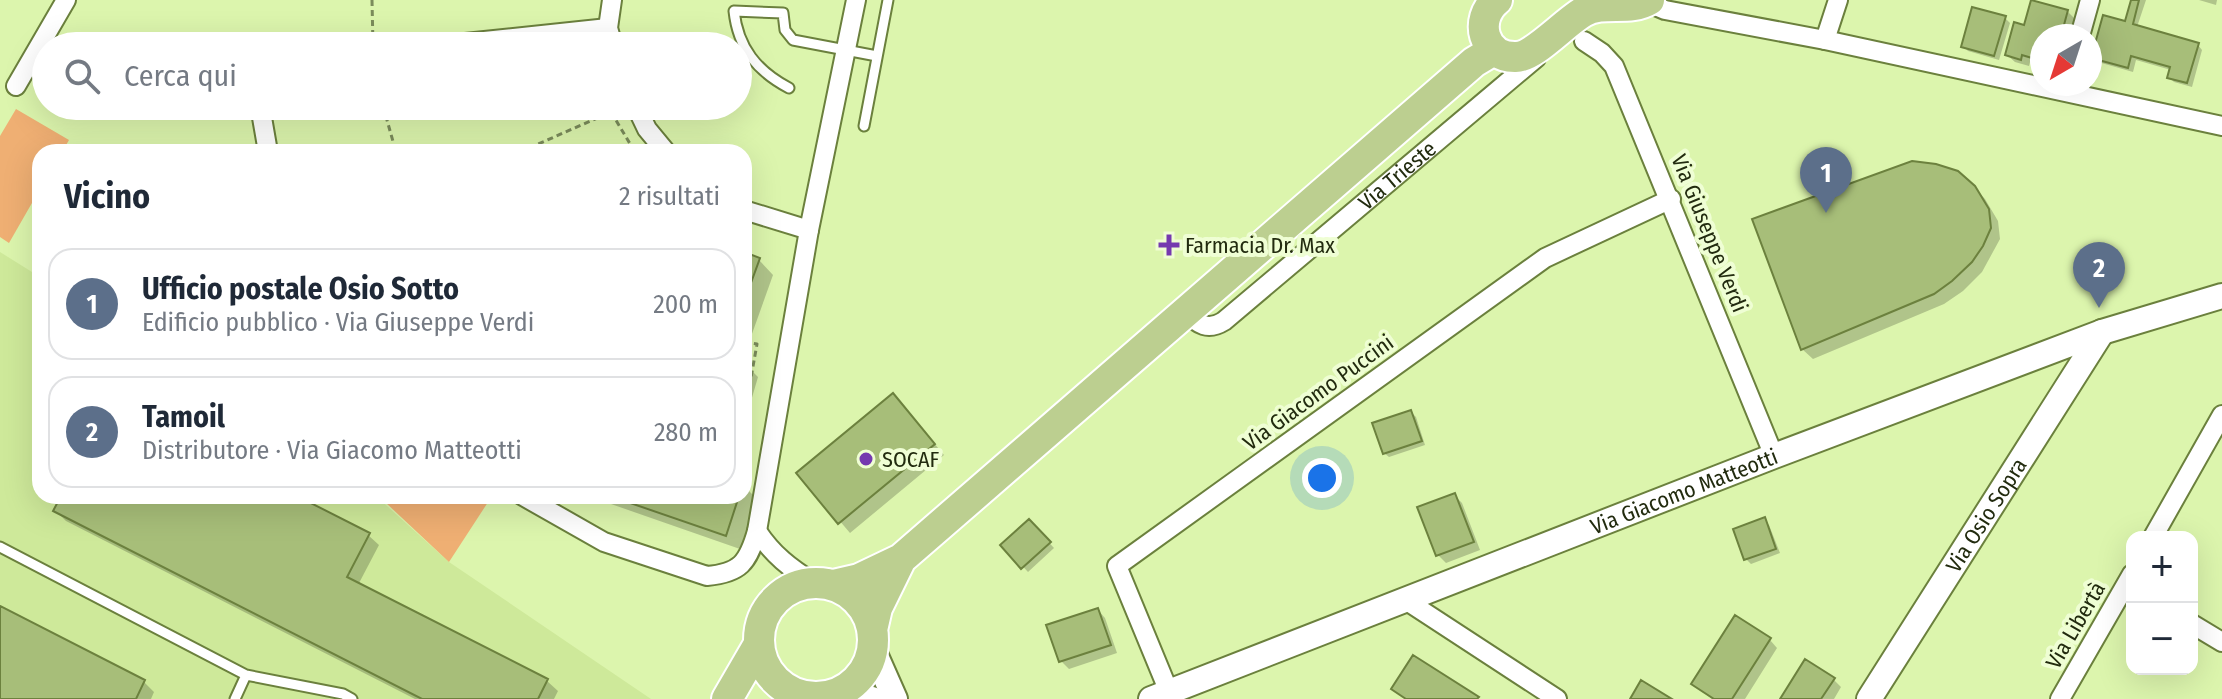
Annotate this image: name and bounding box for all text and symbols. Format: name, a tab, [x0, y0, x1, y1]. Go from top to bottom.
north arrow	[2030, 24, 2102, 96]
search box	[32, 32, 752, 120]
icon: search	[60, 54, 104, 98]
text: Cerca qui	[124, 58, 237, 94]
street label: Via Trieste	[1353, 135, 1442, 216]
pin: 1	[1800, 147, 1852, 213]
street label: Via Giuseppe Verdi	[1666, 150, 1754, 316]
text: Vicino	[64, 176, 150, 217]
text: 2 risultati	[619, 181, 720, 212]
place label: Farmacia Dr. Max	[1185, 232, 1335, 259]
marker: Farmacia Dr. Max	[1160, 236, 1178, 254]
pin: 2	[2073, 242, 2125, 308]
text: Ufficio postale Osio Sotto	[142, 271, 459, 307]
text: 1	[87, 289, 98, 320]
text: 200 m	[653, 289, 718, 320]
text: Edificio pubblico · Via Giuseppe Verdi	[142, 307, 534, 338]
street label: Via Giacomo Puccini	[1238, 329, 1399, 456]
text: Tamoil	[142, 399, 225, 435]
text: 2	[86, 417, 98, 448]
text: 280 m	[654, 417, 718, 448]
text: Distributore · Via Giacomo Matteotti	[142, 435, 522, 466]
street label: Via Giacomo Matteotti	[1587, 443, 1782, 540]
place label: SOCAF	[882, 446, 939, 473]
marker: SOCAF	[857, 450, 875, 468]
street label: Via Osio Sopra	[1940, 453, 2033, 577]
your location	[1302, 458, 1342, 498]
map controls	[2126, 531, 2198, 675]
button: +	[2126, 531, 2198, 603]
street label: Via Libertà	[2040, 577, 2111, 674]
button: −	[2126, 603, 2198, 675]

